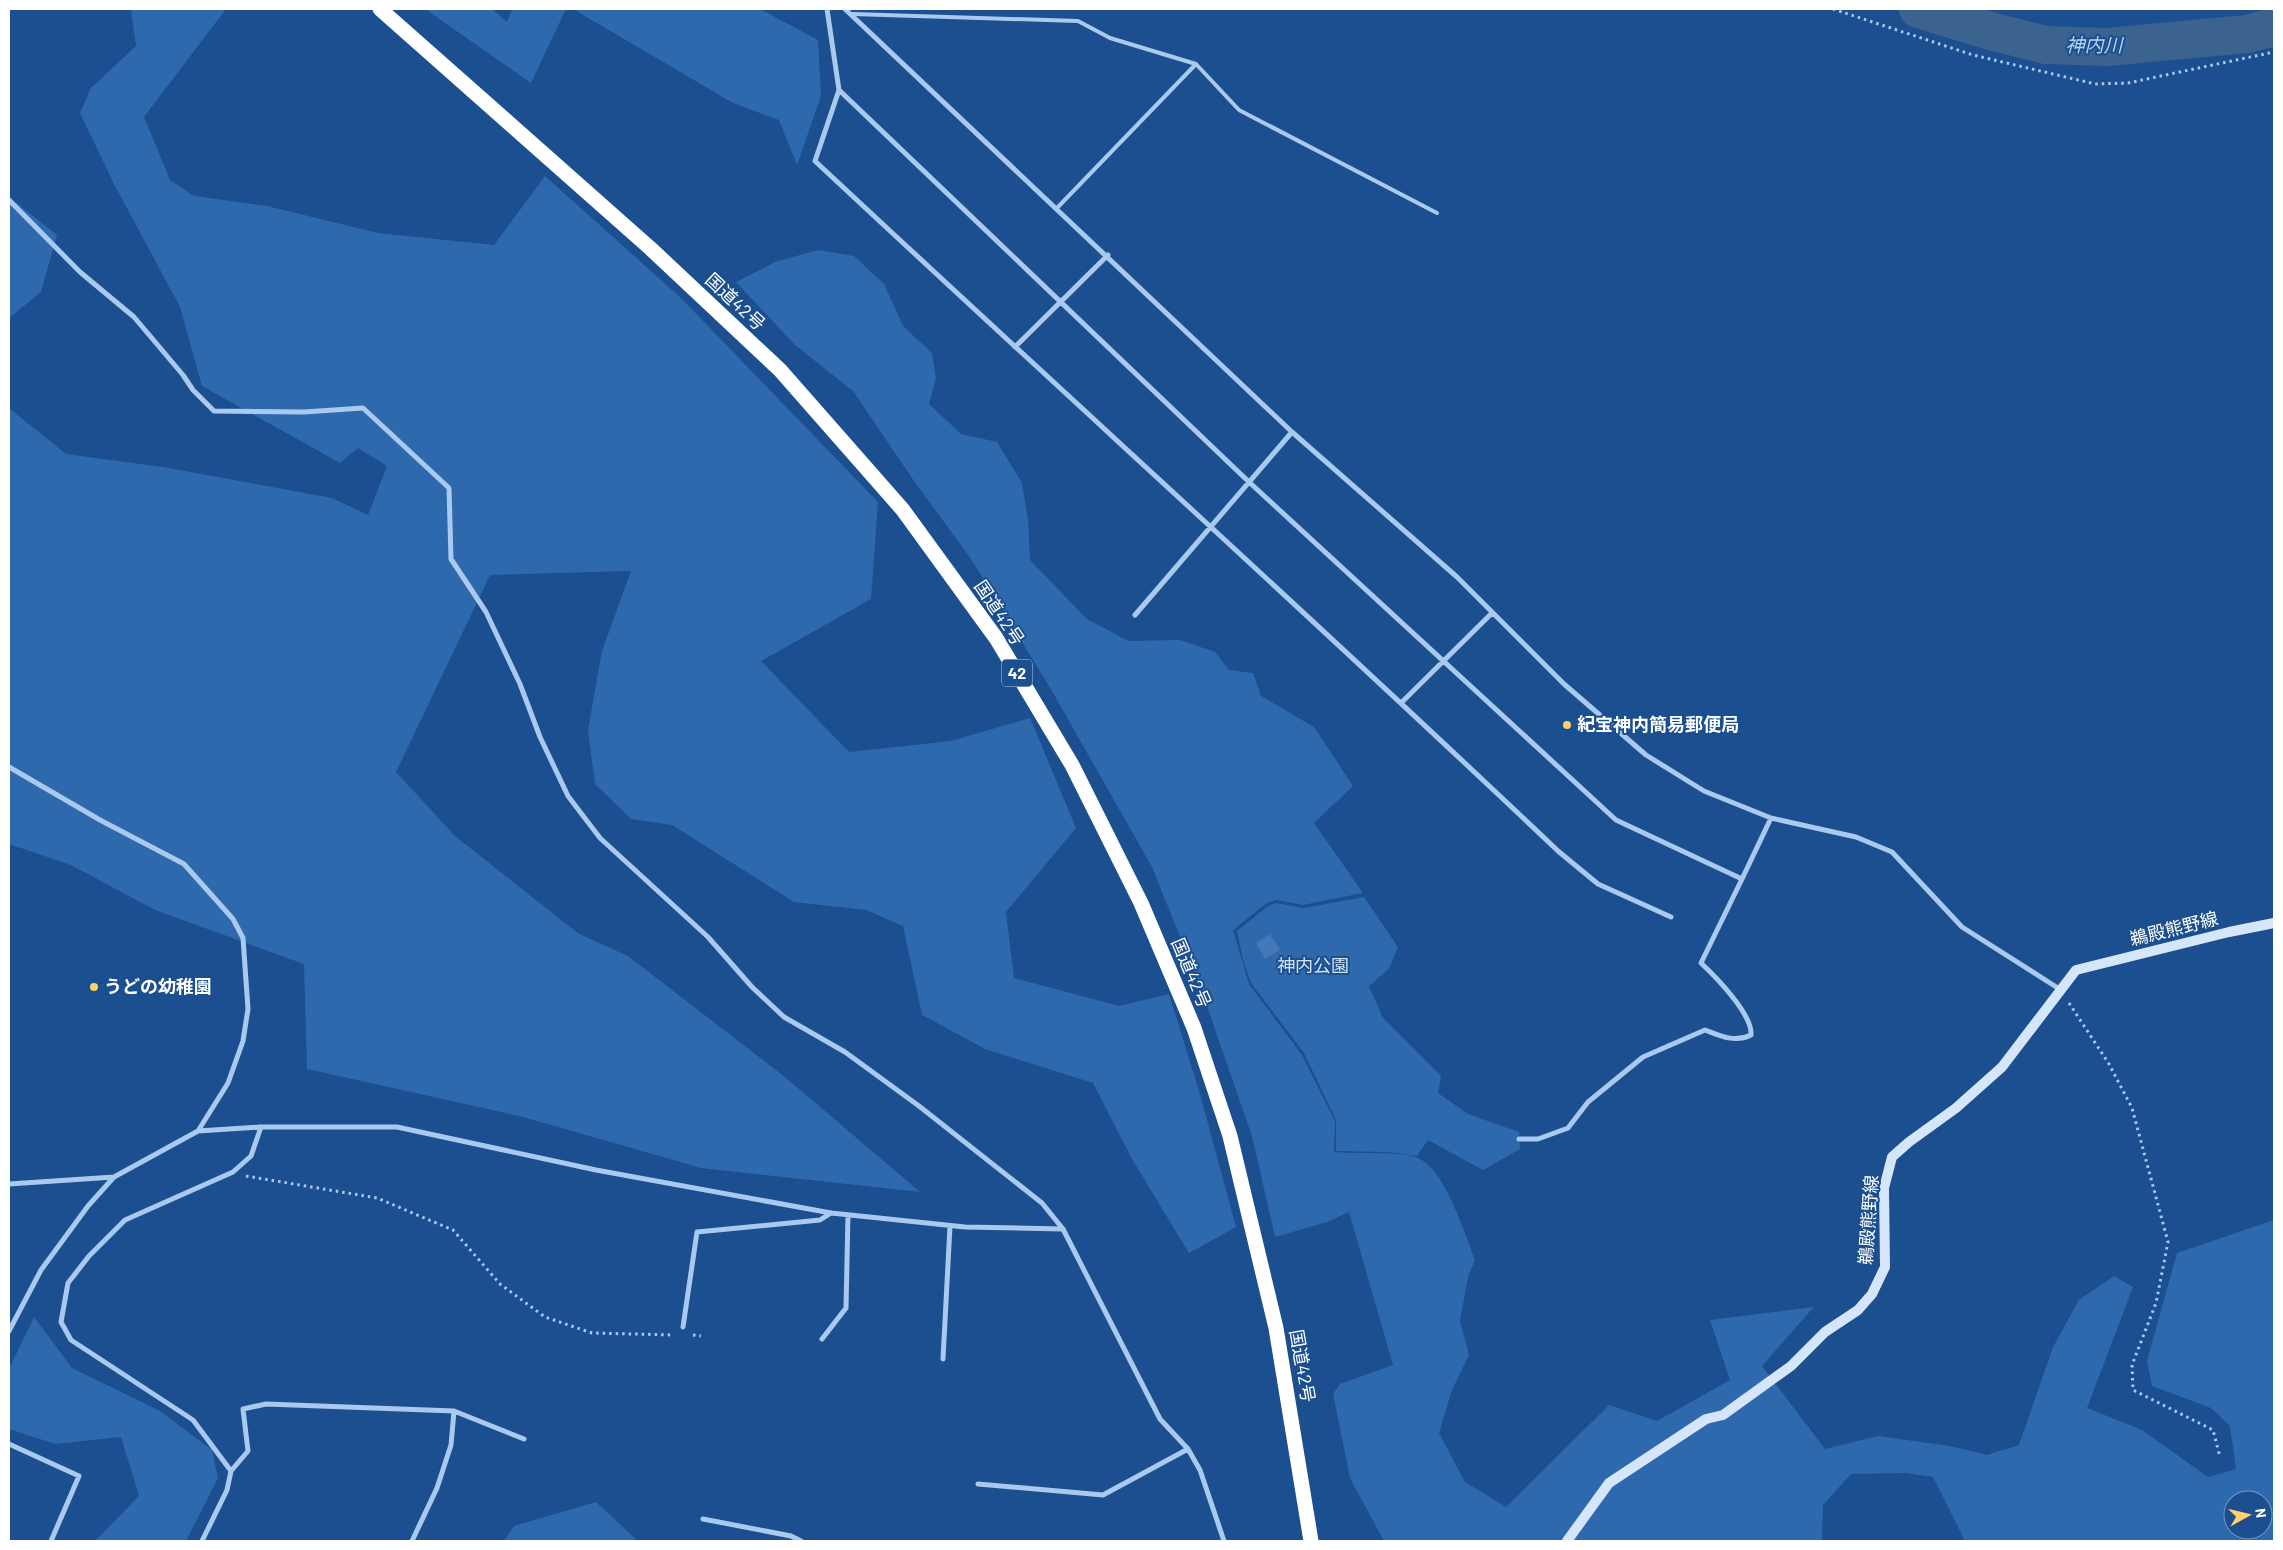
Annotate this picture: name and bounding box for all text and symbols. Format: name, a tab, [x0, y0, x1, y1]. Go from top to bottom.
water label: 神内川	[2065, 33, 2124, 56]
street label: 国道42号	[701, 268, 770, 334]
street label: 国道42号	[970, 576, 1030, 649]
road number: 42	[1002, 660, 1032, 686]
place label: 紀宝神内簡易郵便局	[1577, 713, 1739, 735]
marker: 紀宝神内簡易郵便局	[1561, 719, 1573, 731]
street label: 鵜殿熊野線	[2127, 906, 2220, 950]
street label: 国道42号	[1167, 934, 1216, 1011]
park label: 神内公園	[1277, 954, 1349, 976]
place label: うどの幼稚園	[104, 975, 212, 997]
marker: うどの幼稚園	[88, 981, 100, 993]
street label: 鵜殿熊野線	[1854, 1174, 1882, 1266]
street label: 国道42号	[1286, 1328, 1320, 1404]
north arrow	[2223, 1490, 2273, 1540]
text: N	[2252, 1507, 2270, 1519]

